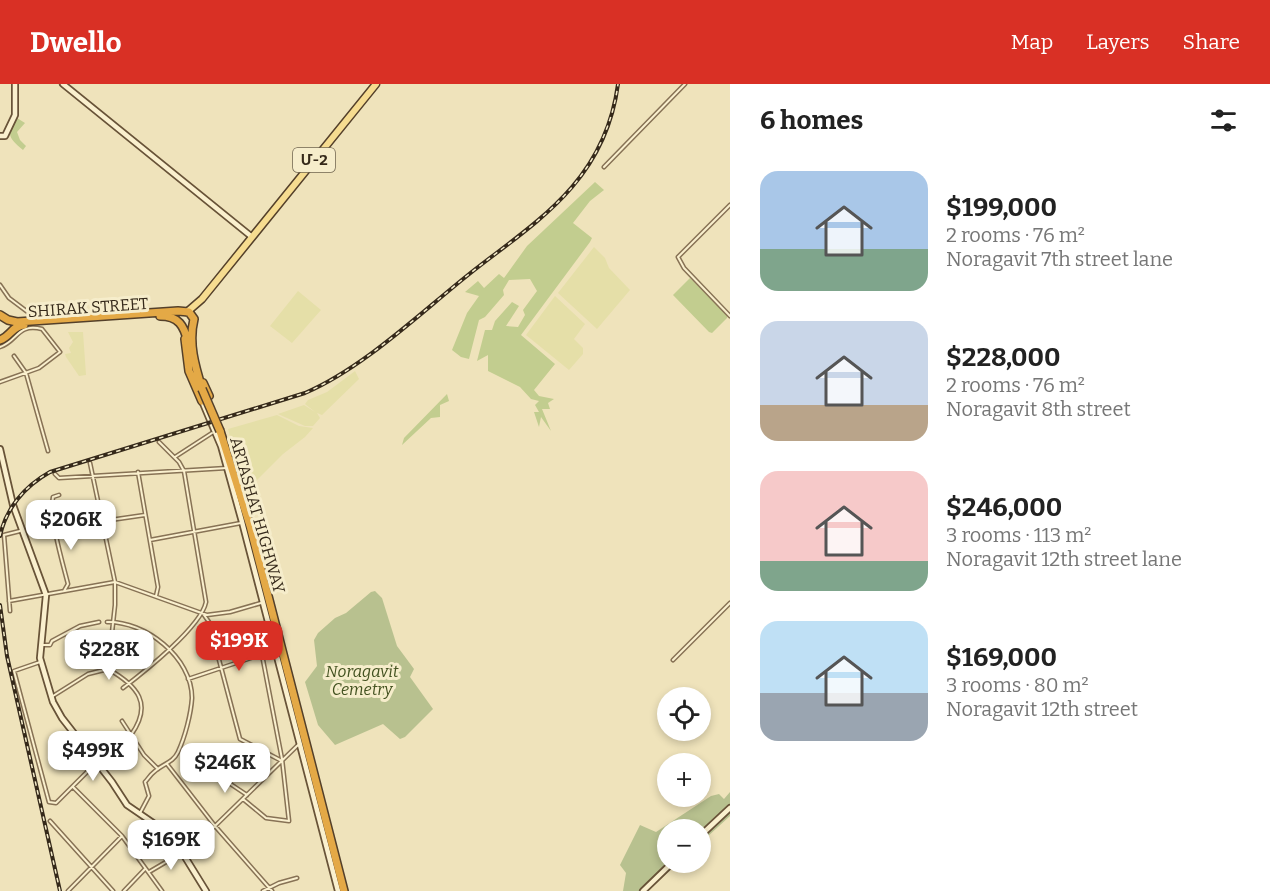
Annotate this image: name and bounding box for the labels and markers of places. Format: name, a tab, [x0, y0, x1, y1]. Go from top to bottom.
pin: $206K	[29, 500, 113, 551]
pin: $199K	[197, 621, 281, 672]
pin: $228K	[67, 630, 151, 681]
pin: $499K	[51, 731, 135, 782]
pin: $246K	[183, 743, 267, 794]
pin: $169K	[129, 820, 213, 871]

